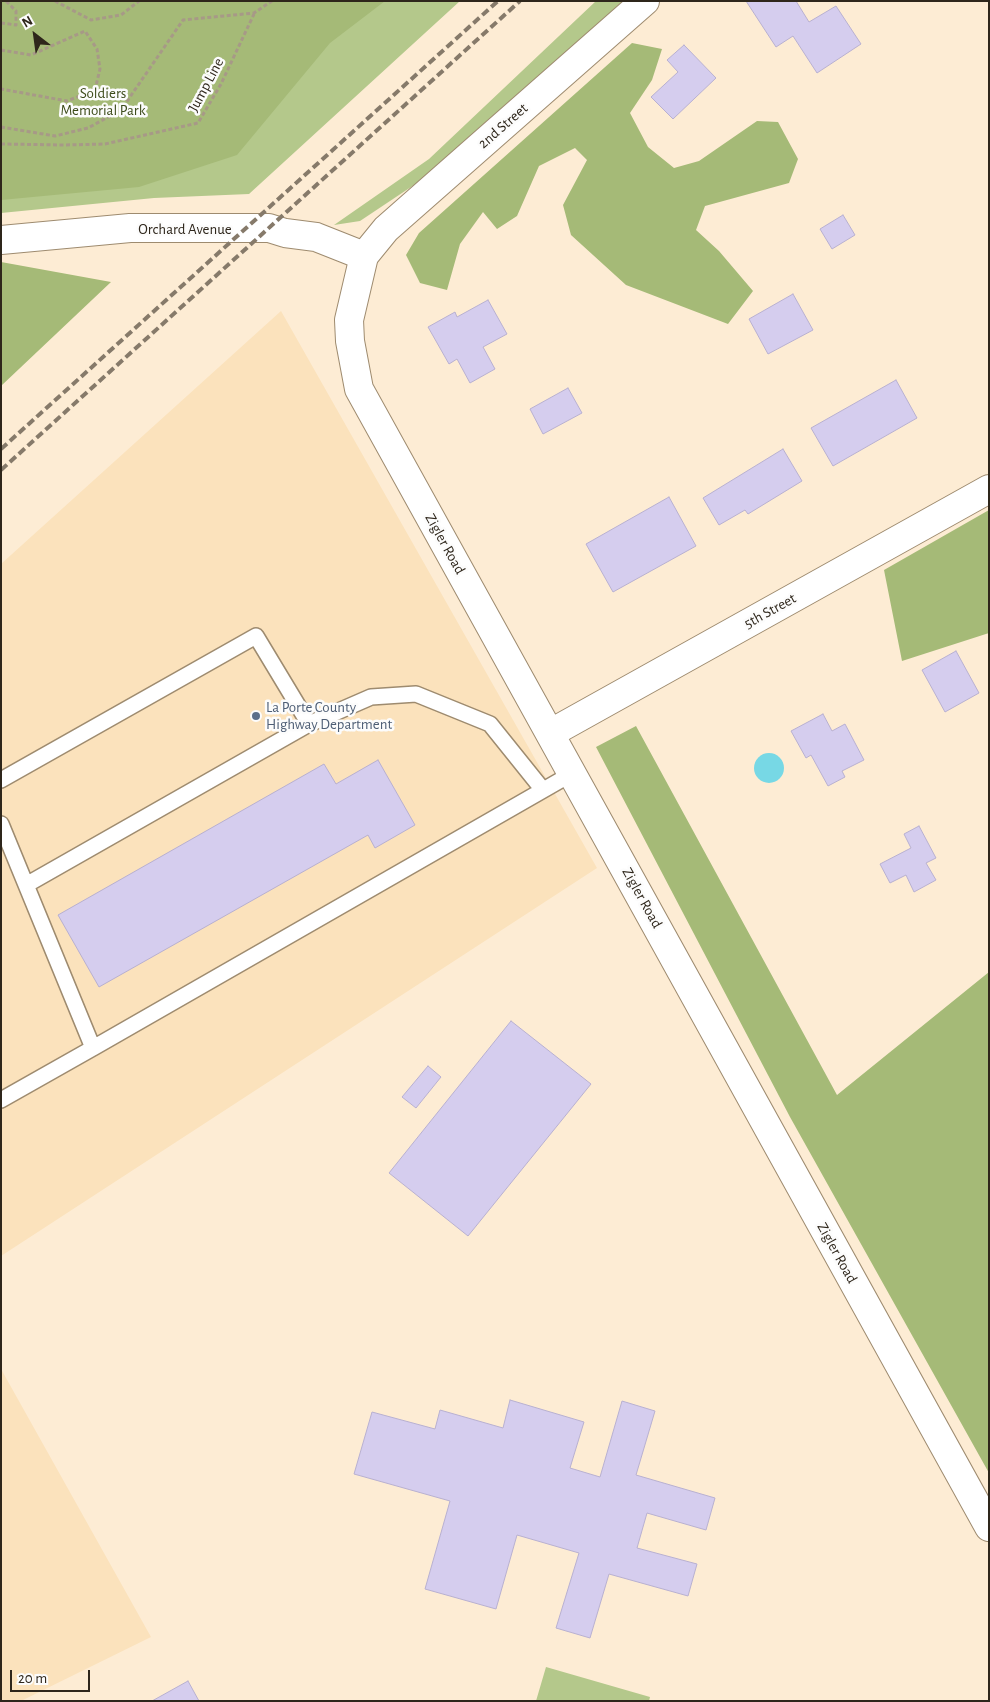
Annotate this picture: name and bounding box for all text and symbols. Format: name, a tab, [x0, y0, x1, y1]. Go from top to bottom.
north arrow	[10, 10, 60, 60]
text: N	[20, 14, 35, 31]
street label: Jump Line	[184, 55, 228, 115]
park label: Soldiers Memorial Park	[60, 84, 146, 119]
street label: 2nd Street	[474, 99, 532, 153]
street label: Orchard Avenue	[138, 220, 232, 238]
street label: Zigler Road	[421, 510, 469, 578]
street label: 5th Street	[741, 589, 799, 633]
place label: La Porte County Highway Department	[266, 698, 392, 733]
marker: La Porte County Highway Department	[250, 710, 262, 722]
street label: Zigler Road	[618, 864, 666, 932]
street label: Zigler Road	[813, 1219, 861, 1287]
scale bar	[12, 1660, 92, 1692]
text: 20 m	[18, 1671, 47, 1686]

